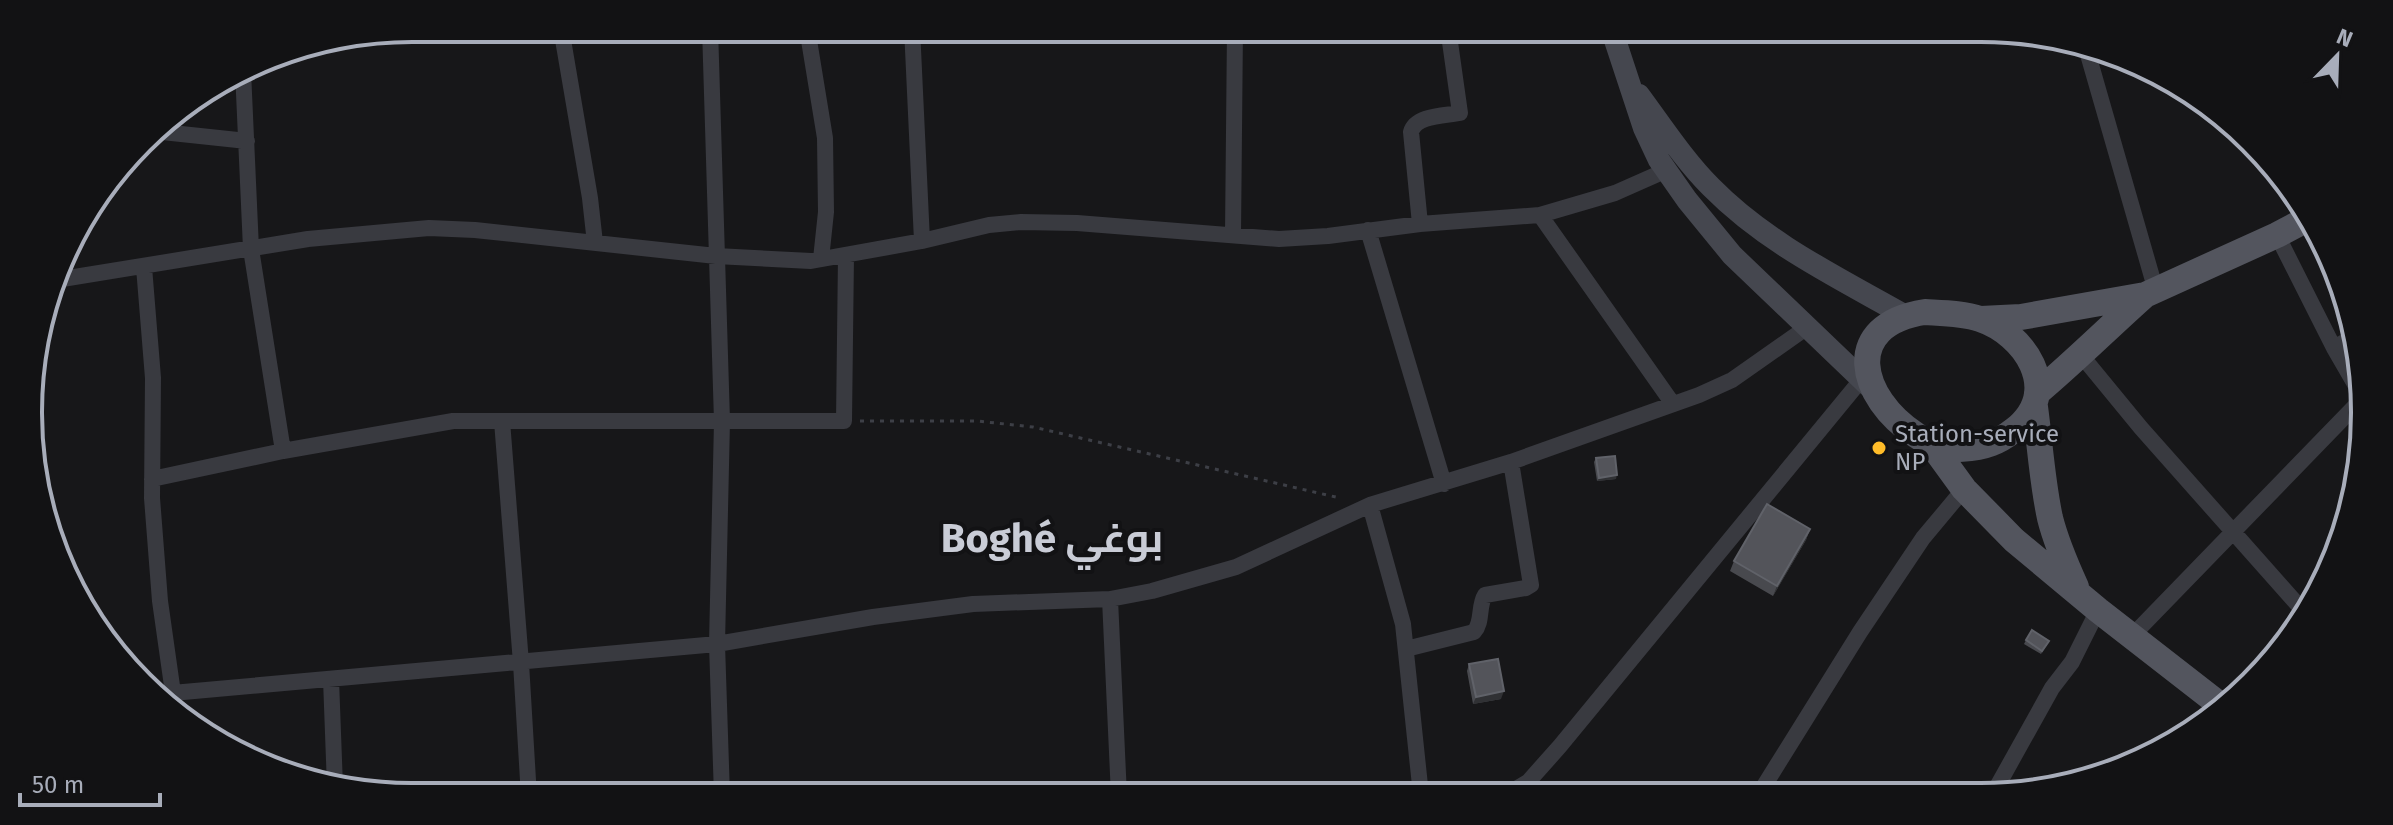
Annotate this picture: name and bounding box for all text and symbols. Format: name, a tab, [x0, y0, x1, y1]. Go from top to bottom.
north arrow	[2297, 16, 2377, 96]
text: N	[2333, 23, 2357, 53]
place label: Station-service NP	[1895, 420, 2059, 476]
marker: Station-service NP	[1870, 439, 1888, 457]
district label: Boghé بوغي	[941, 515, 1163, 570]
scale bar	[20, 757, 160, 807]
text: 50 m	[32, 771, 84, 799]

